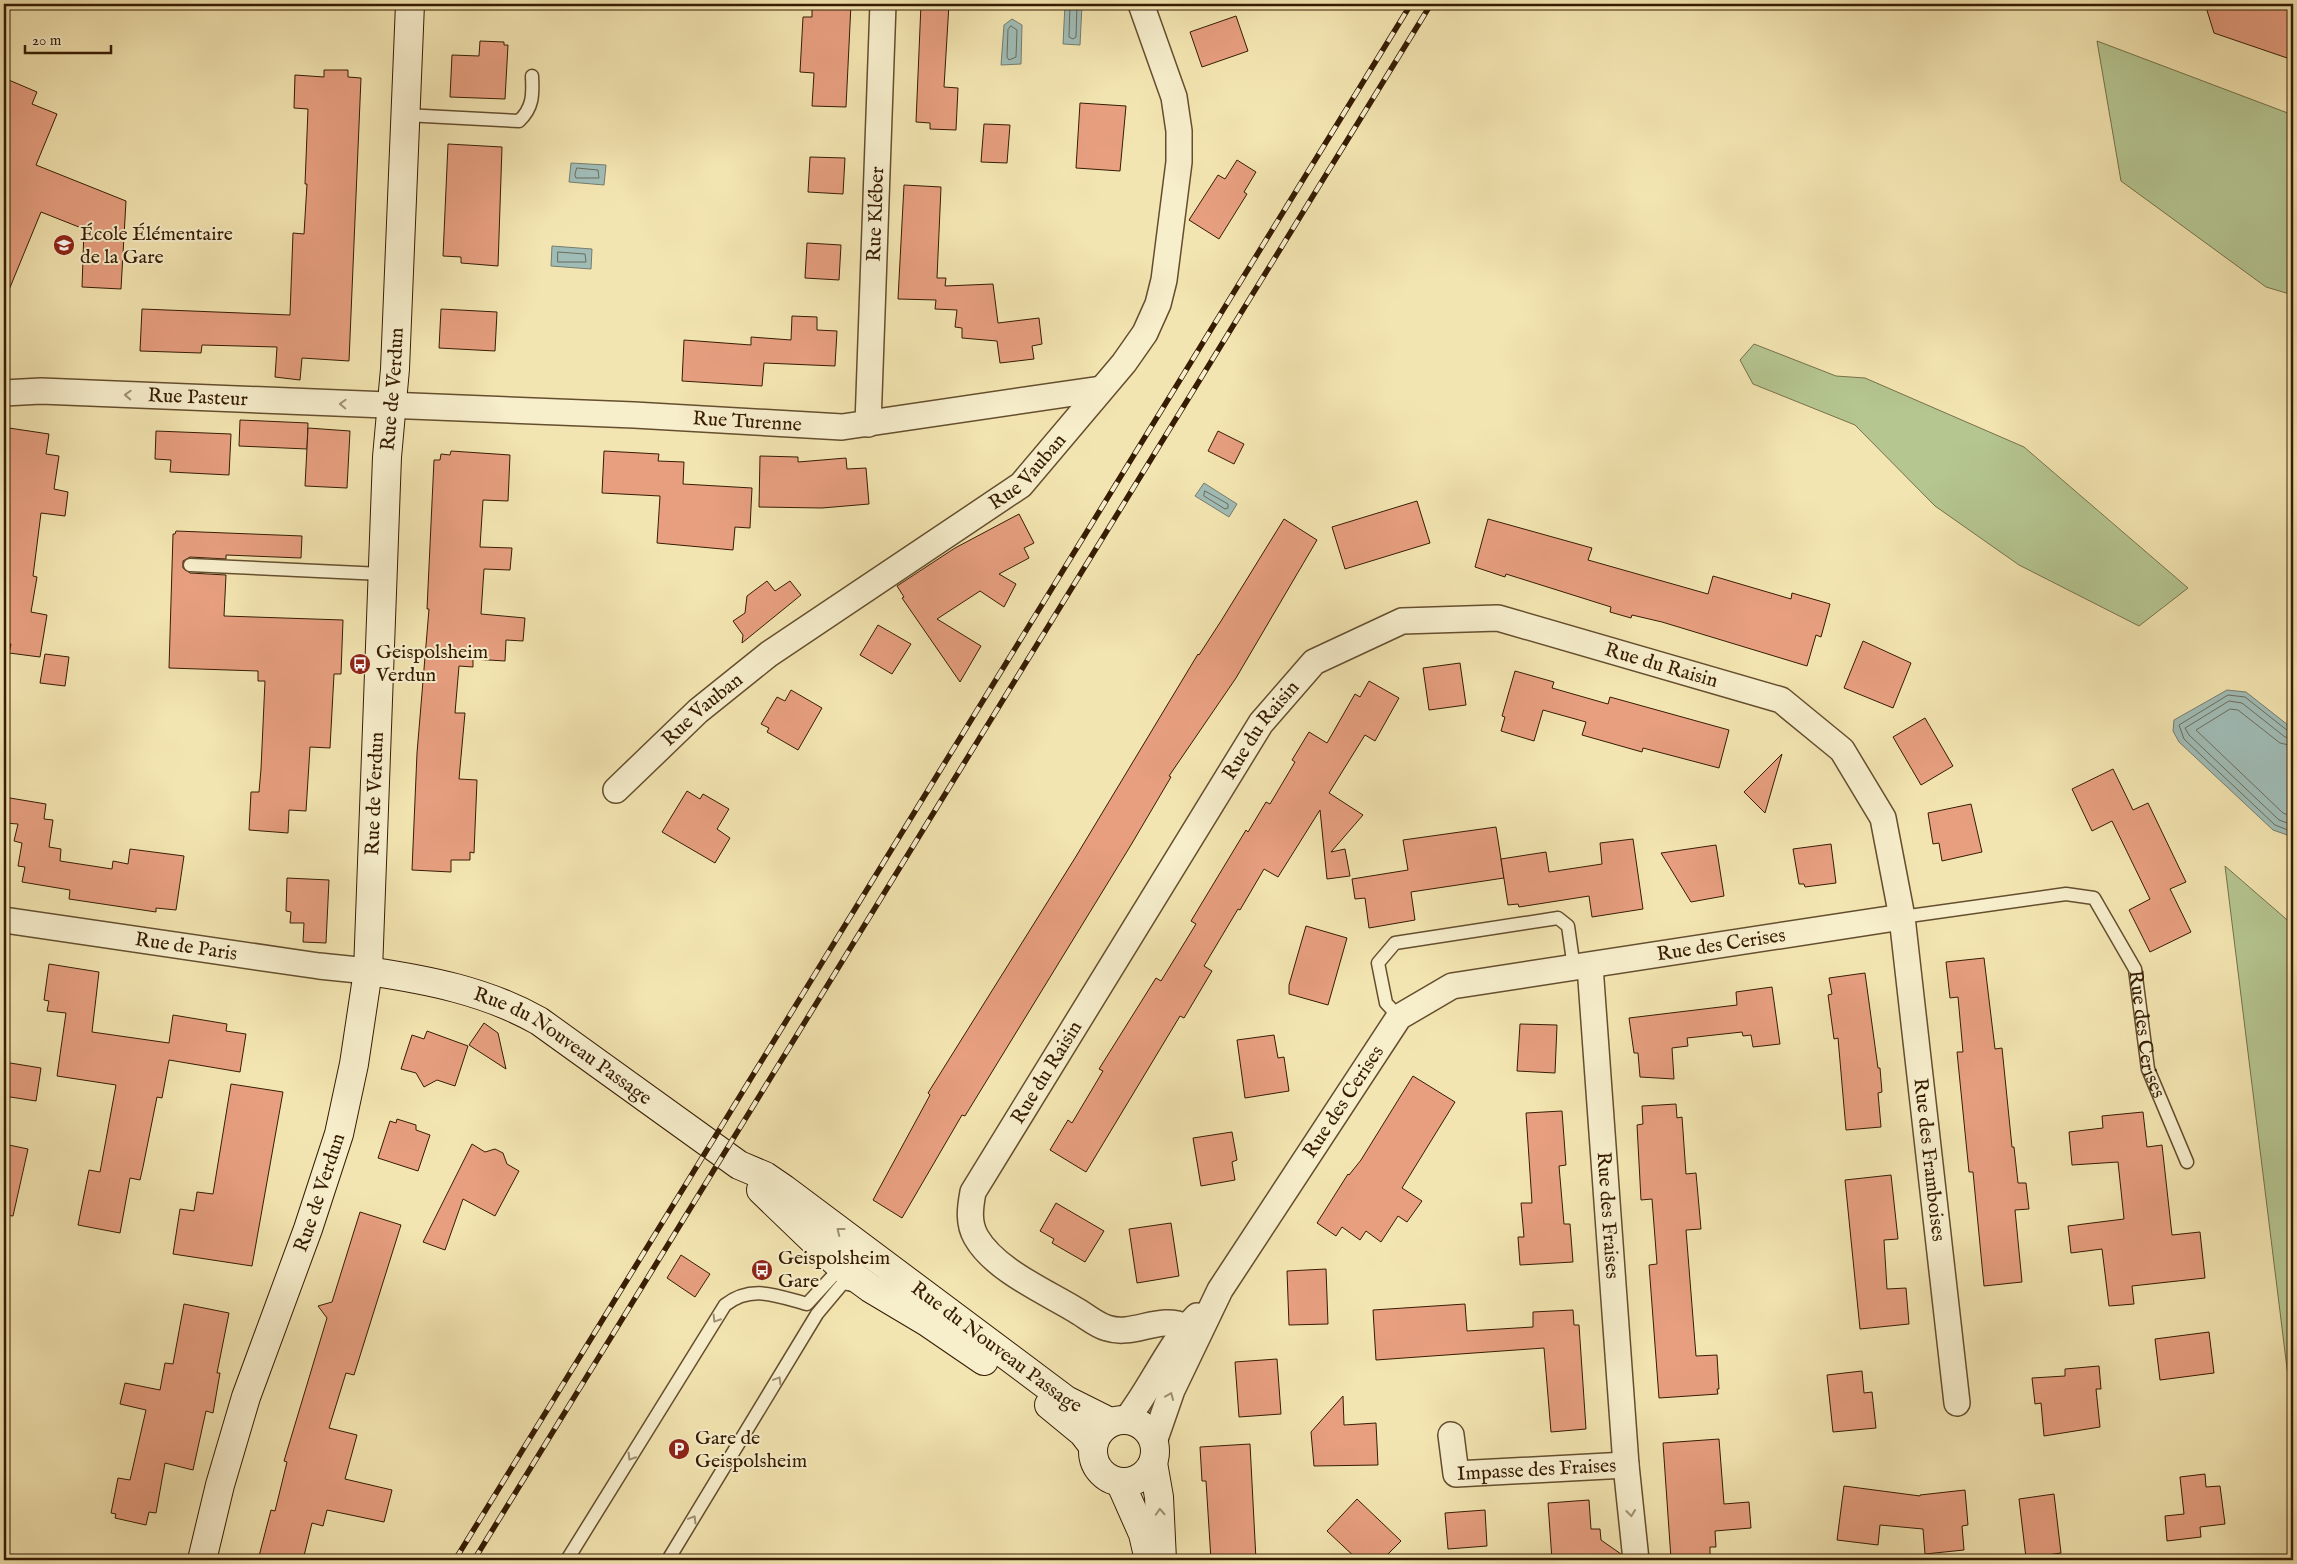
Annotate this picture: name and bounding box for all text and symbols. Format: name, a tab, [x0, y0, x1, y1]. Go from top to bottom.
scale bar	[25, 22, 111, 54]
text: 20 m	[32, 31, 62, 50]
street label: Rue Kléber	[861, 165, 890, 262]
place label: École Élémentaire de la Gare	[80, 222, 233, 270]
school or university icon: École Élémentaire de la Gare	[52, 233, 76, 257]
street label: Rue de Verdun	[375, 327, 409, 452]
street label: Rue Pasteur	[147, 383, 249, 412]
one-way arrow	[124, 390, 132, 401]
one-way arrow	[339, 399, 347, 410]
street label: Rue Turenne	[692, 406, 803, 437]
street label: Rue Vauban	[984, 428, 1072, 516]
street label: Rue du Raisin	[1602, 637, 1721, 694]
place label: Geispolsheim Verdun	[375, 640, 488, 688]
bus stop icon: Geispolsheim Verdun	[348, 652, 372, 676]
street label: Rue Vauban	[656, 667, 748, 752]
street label: Rue du Raisin	[1217, 675, 1305, 784]
street label: Rue de Verdun	[360, 731, 389, 856]
street label: Rue des Cerises	[1655, 923, 1787, 967]
street label: Rue de Paris	[133, 927, 239, 966]
street label: Rue des Cerises	[2123, 969, 2171, 1102]
street label: Rue du Nouveau Passage	[470, 981, 657, 1111]
street label: Rue du Raisin	[1005, 1016, 1088, 1129]
street label: Rue des Cerises	[1297, 1041, 1389, 1163]
street label: Rue des Framboises	[1908, 1077, 1951, 1243]
street label: Rue de Verdun	[288, 1130, 351, 1256]
street label: Rue des Fraises	[1591, 1151, 1625, 1280]
one-way arrow	[837, 1229, 846, 1237]
place label: Geispolsheim Gare	[778, 1246, 890, 1294]
bus stop icon: Geispolsheim Gare	[750, 1258, 774, 1282]
street label: Rue du Nouveau Passage	[906, 1276, 1086, 1418]
one-way arrow	[713, 1313, 723, 1322]
one-way arrow	[772, 1376, 781, 1385]
one-way arrow	[1164, 1392, 1175, 1401]
place label: Gare de Geispolsheim	[695, 1426, 807, 1474]
parking icon: Gare de Geispolsheim	[667, 1437, 691, 1461]
one-way arrow	[627, 1451, 637, 1460]
street label: Impasse des Fraises	[1456, 1453, 1617, 1486]
one-way arrow	[1155, 1507, 1166, 1515]
one-way arrow	[1626, 1509, 1637, 1517]
one-way arrow	[687, 1515, 697, 1524]

